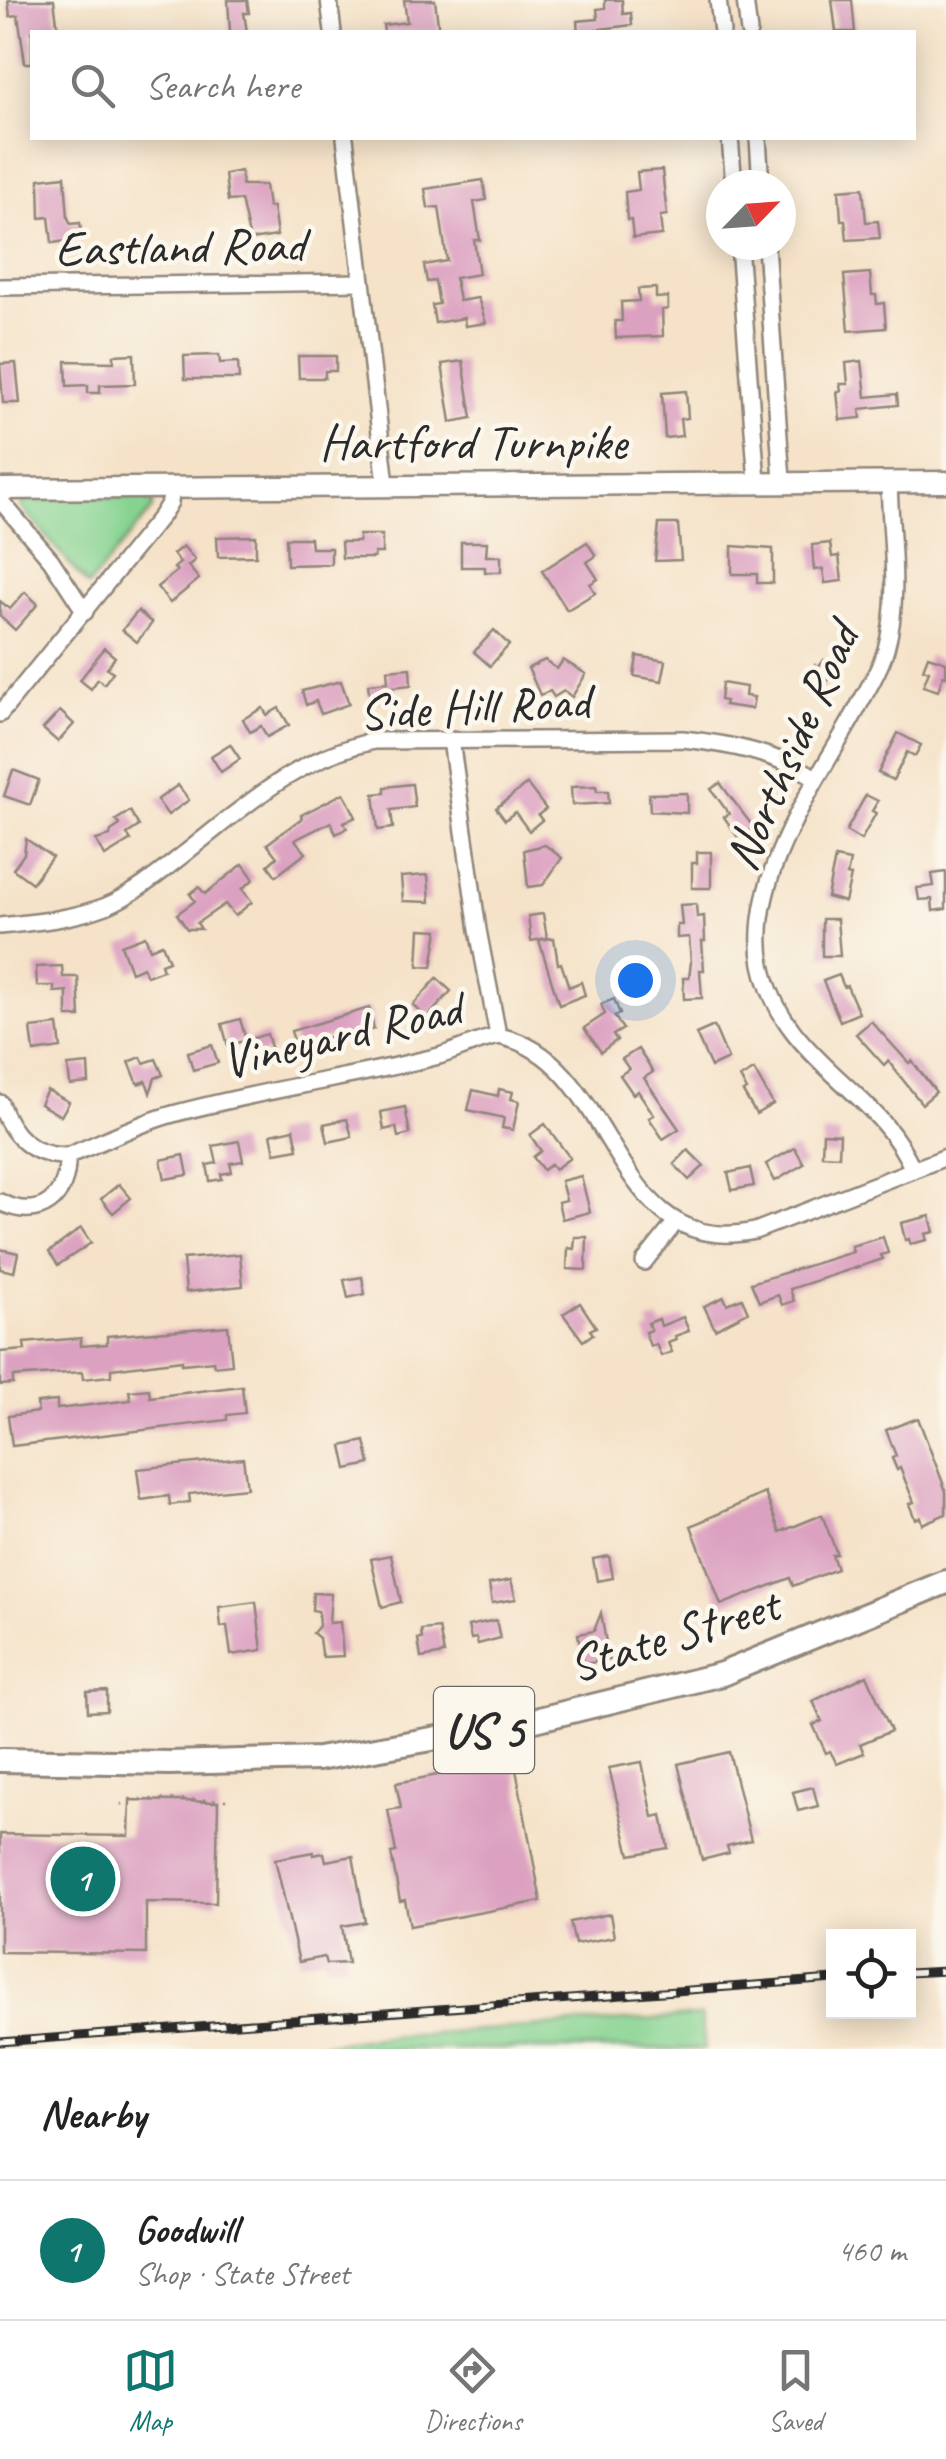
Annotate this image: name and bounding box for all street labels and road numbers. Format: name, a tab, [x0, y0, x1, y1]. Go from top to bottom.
street label: Eastland Road	[54, 213, 312, 280]
street label: Hartford Turnpike	[319, 411, 629, 474]
street label: Northside Road	[709, 608, 876, 880]
street label: Side Hill Road	[357, 669, 598, 744]
street label: Vineyard Road	[216, 975, 474, 1093]
street label: State Street	[561, 1571, 790, 1696]
road number: US 5	[434, 1687, 534, 1773]

